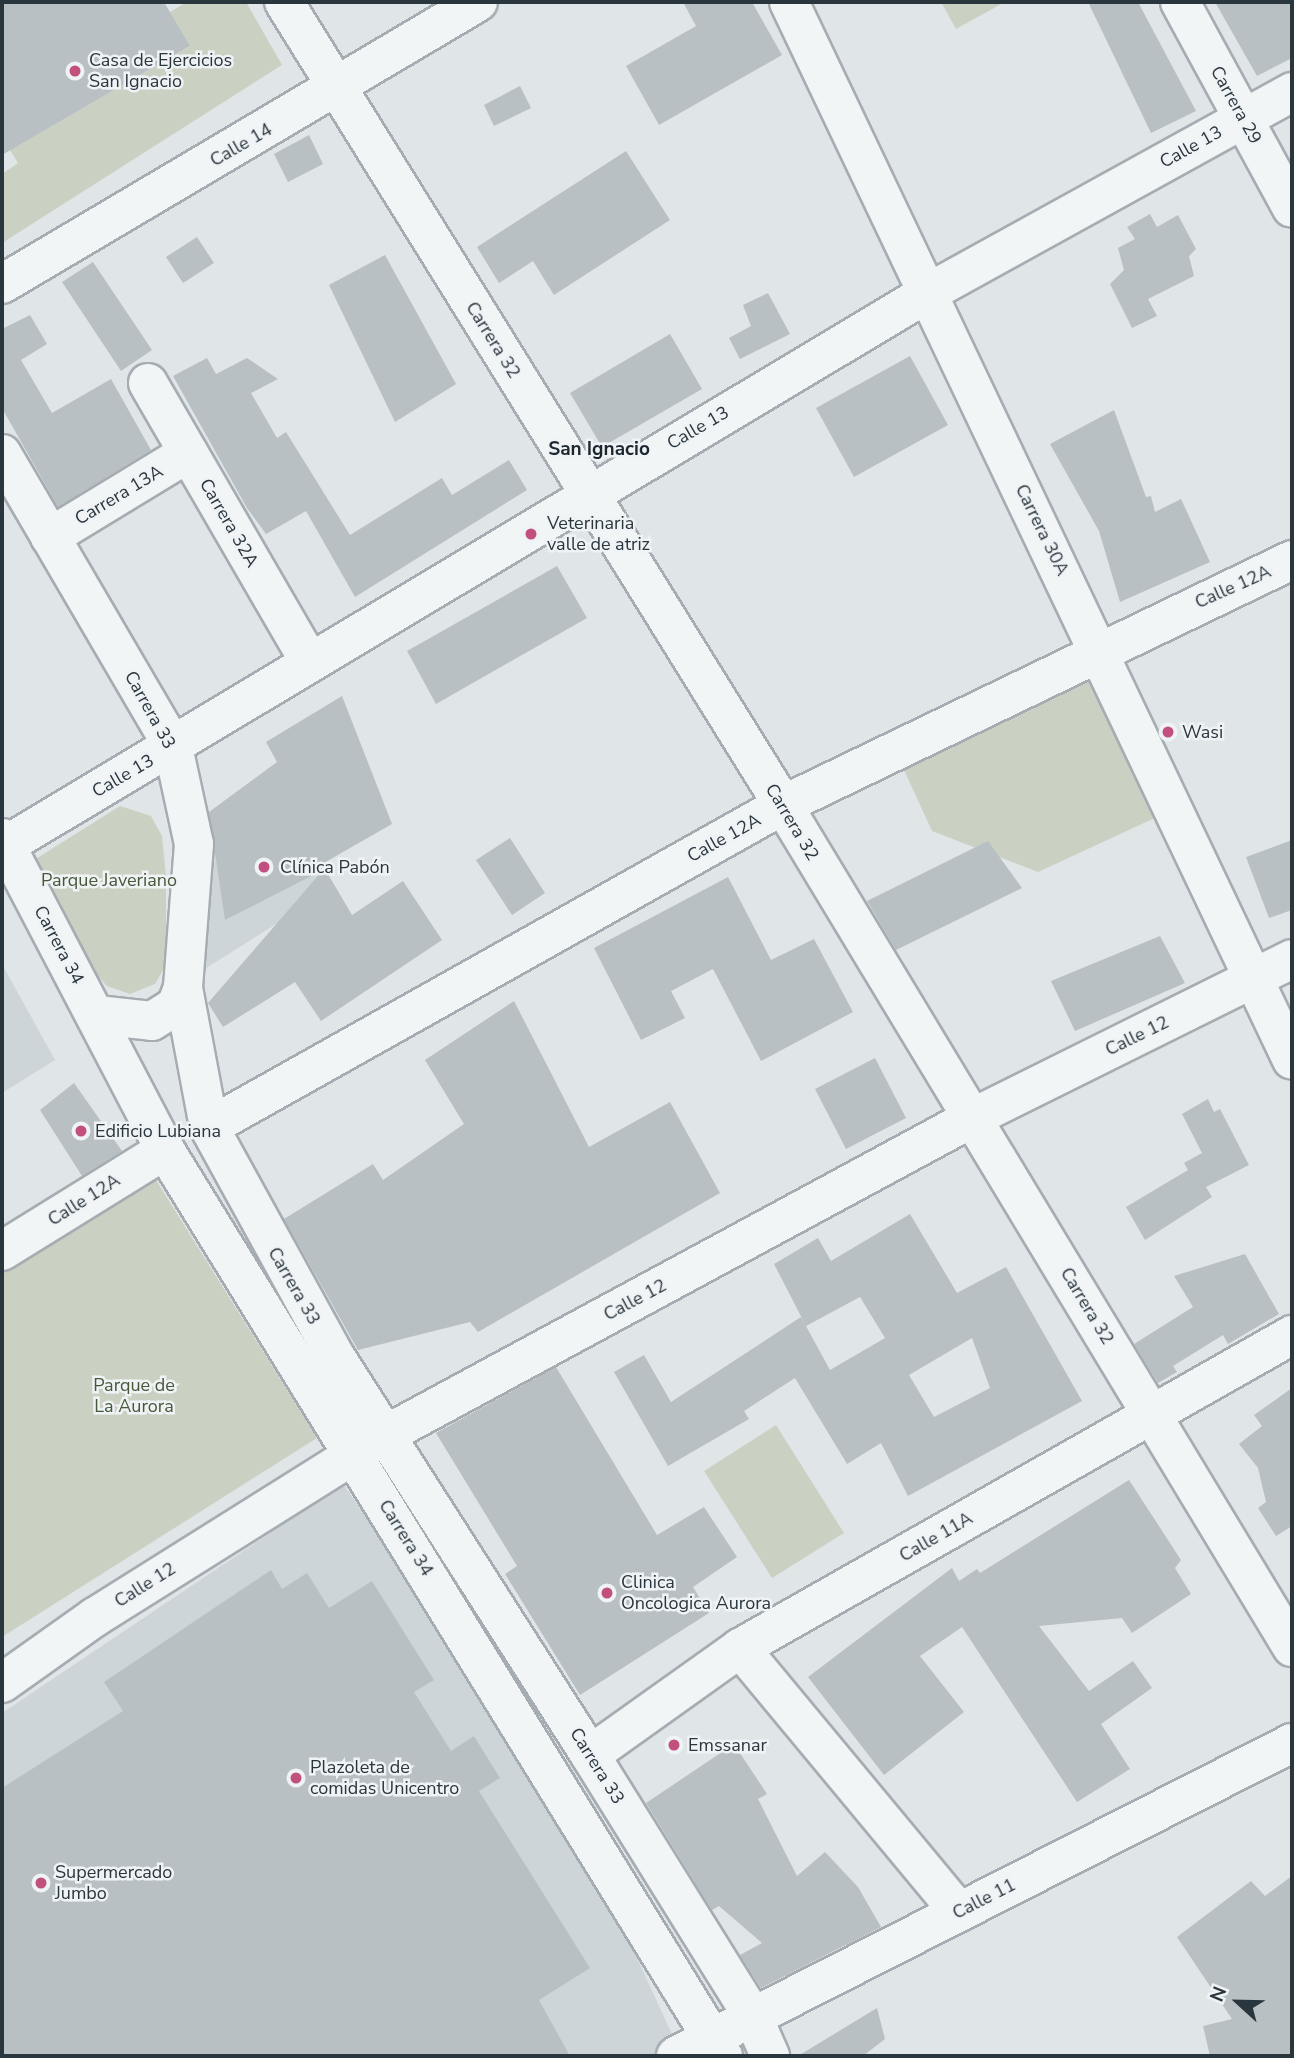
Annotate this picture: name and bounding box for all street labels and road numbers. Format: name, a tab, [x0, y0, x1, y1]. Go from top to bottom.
street label: Carrera 29	[1206, 62, 1266, 148]
street label: Calle 14	[206, 119, 276, 171]
street label: Calle 13	[1156, 121, 1226, 173]
street label: Carrera 32	[461, 298, 525, 382]
street label: Calle 13	[663, 402, 733, 454]
street label: Carrera 13A	[71, 460, 167, 530]
street label: Carrera 32A	[195, 475, 263, 571]
street label: Carrera 30A	[1011, 481, 1073, 579]
street label: Calle 12A	[1192, 561, 1274, 613]
street label: Carrera 33	[120, 667, 180, 753]
street label: Calle 13	[88, 750, 158, 802]
street label: Carrera 32	[761, 780, 823, 864]
street label: Calle 12A	[683, 809, 765, 867]
street label: Carrera 34	[29, 902, 89, 988]
street label: Calle 12	[1102, 1011, 1172, 1061]
street label: Calle 12A	[44, 1169, 124, 1231]
street label: Carrera 33	[263, 1243, 325, 1329]
street label: Carrera 32	[1056, 1264, 1118, 1348]
street label: Calle 12	[600, 1275, 670, 1325]
street label: Carrera 34	[374, 1496, 438, 1580]
street label: Calle 11A	[896, 1507, 976, 1567]
street label: Calle 12	[111, 1558, 179, 1612]
street label: Carrera 33	[565, 1724, 629, 1808]
street label: Calle 11	[949, 1874, 1019, 1924]

